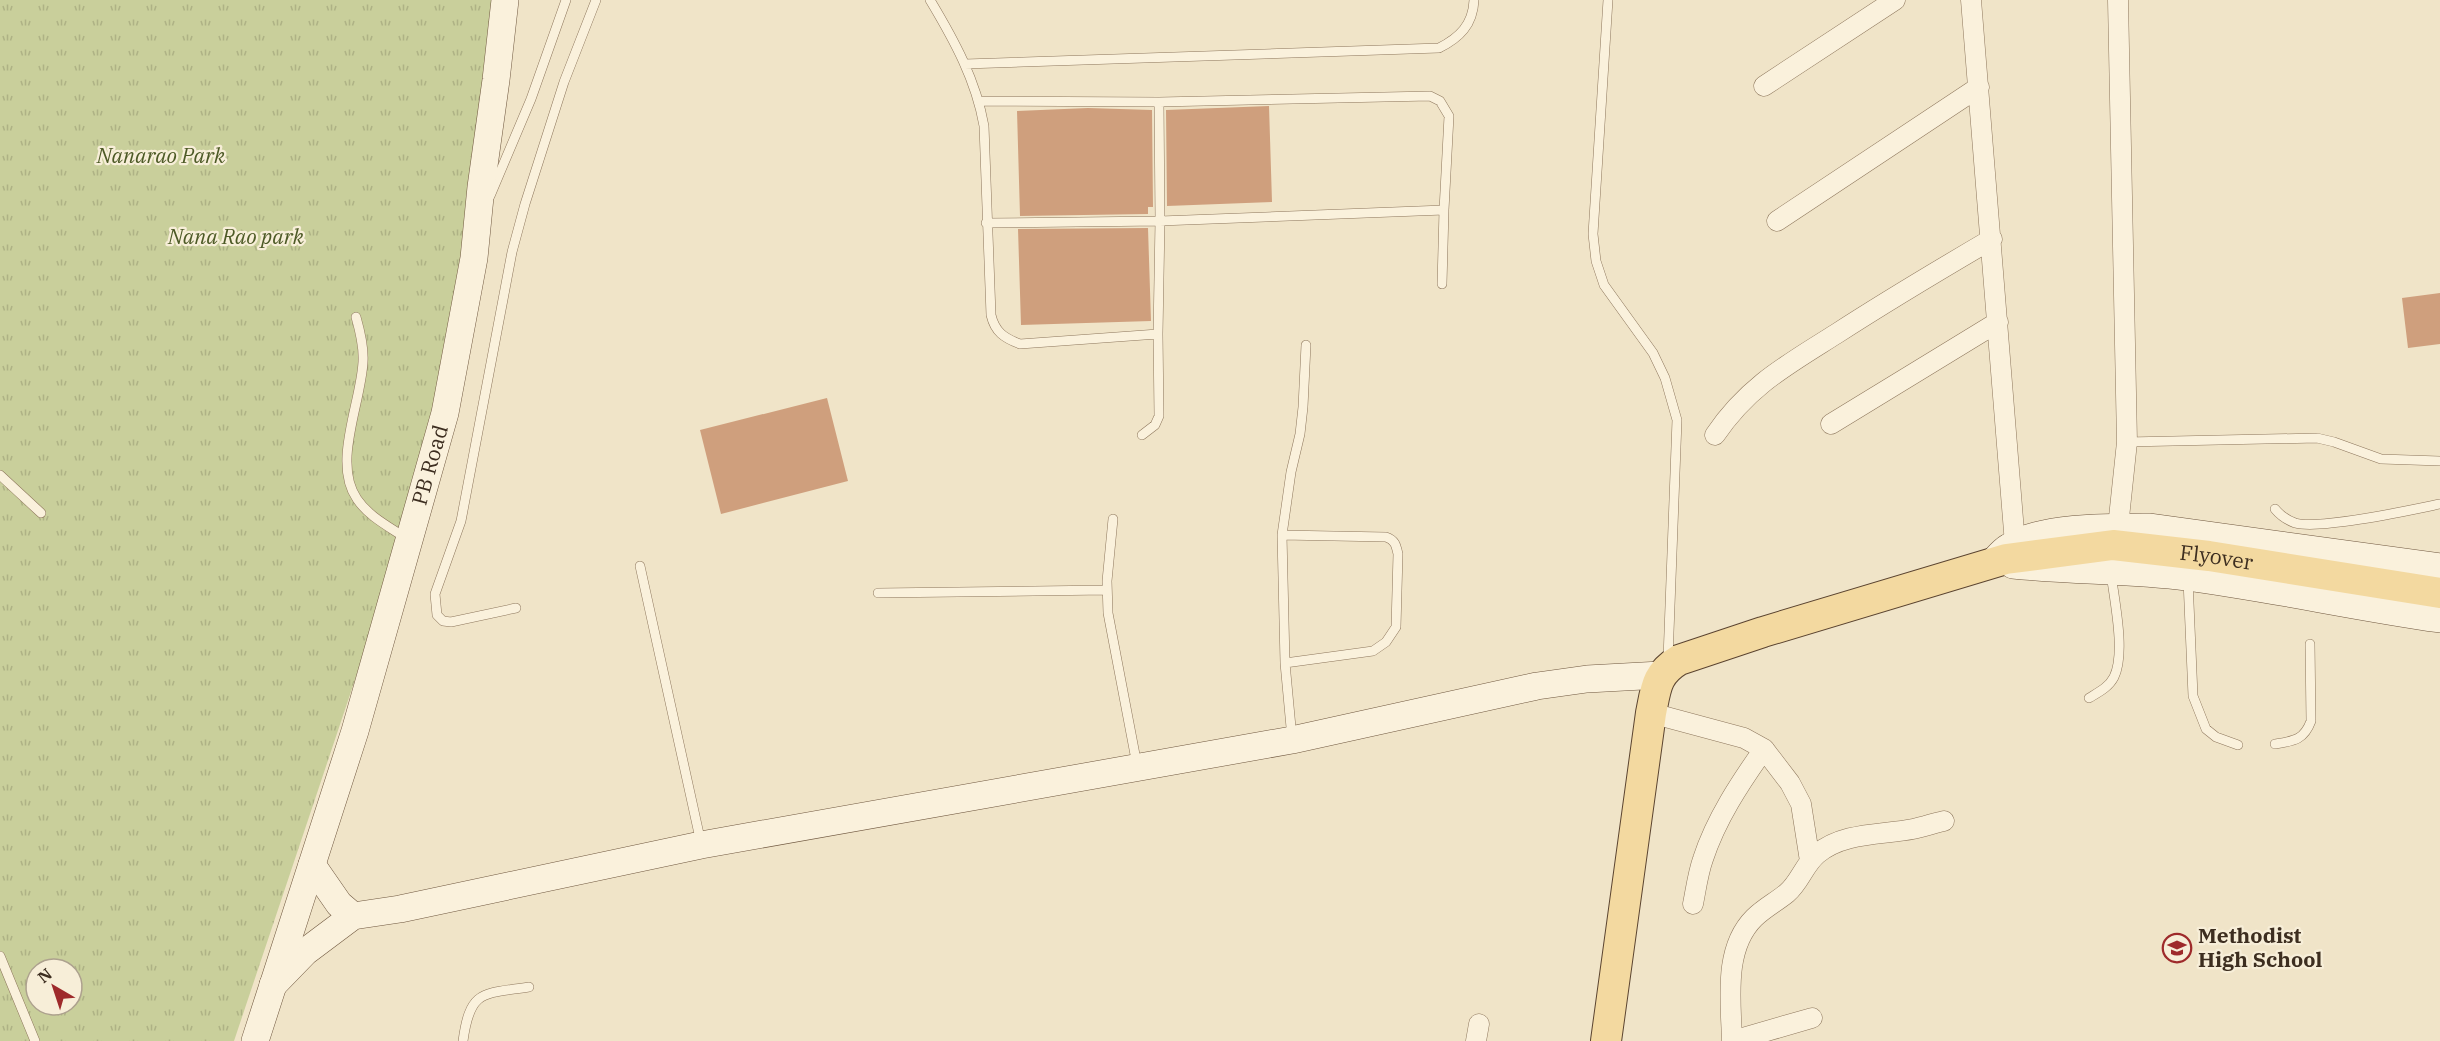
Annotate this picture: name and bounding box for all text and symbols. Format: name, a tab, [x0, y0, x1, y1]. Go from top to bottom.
park label: Nanarao Park	[96, 141, 226, 169]
park label: Nana Rao park	[167, 222, 305, 250]
street label: PB Road	[405, 421, 454, 508]
street label: Flyover	[2178, 538, 2256, 576]
place label: Methodist High School	[2198, 921, 2323, 973]
school or university icon: Methodist High School	[2161, 932, 2193, 964]
north arrow	[24, 957, 84, 1017]
text: N	[33, 964, 56, 987]

